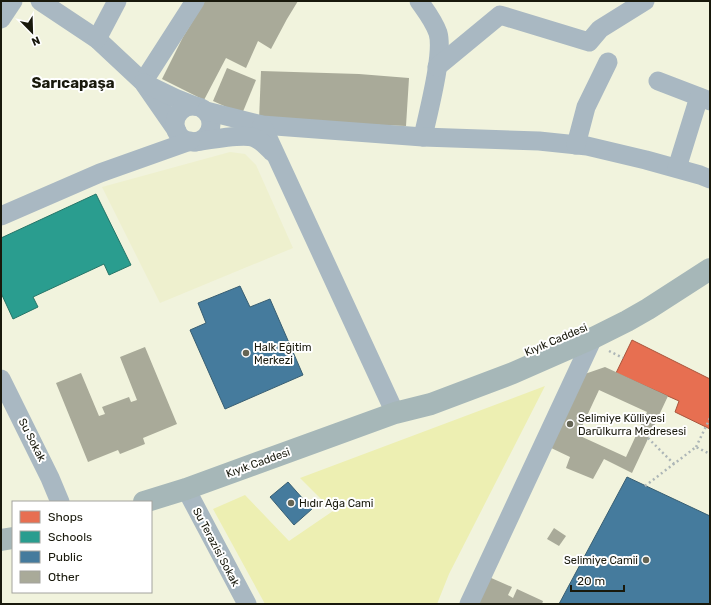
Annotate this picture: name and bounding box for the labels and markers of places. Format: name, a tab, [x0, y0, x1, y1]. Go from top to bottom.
place label: Halk Eğitim Merkezi	[254, 341, 312, 367]
marker: Halk Eğitim Merkezi	[241, 348, 251, 358]
place label: Selimiye Külliyesi Darülkurra Medresesi	[578, 412, 686, 438]
marker: Selimiye Külliyesi Darülkurra Medresesi	[565, 419, 575, 429]
place label: Hıdır Ağa Cami	[299, 497, 374, 510]
marker: Hıdır Ağa Cami	[286, 498, 296, 508]
place label: Selimiye Camii	[564, 554, 638, 567]
marker: Selimiye Camii	[641, 555, 651, 565]

